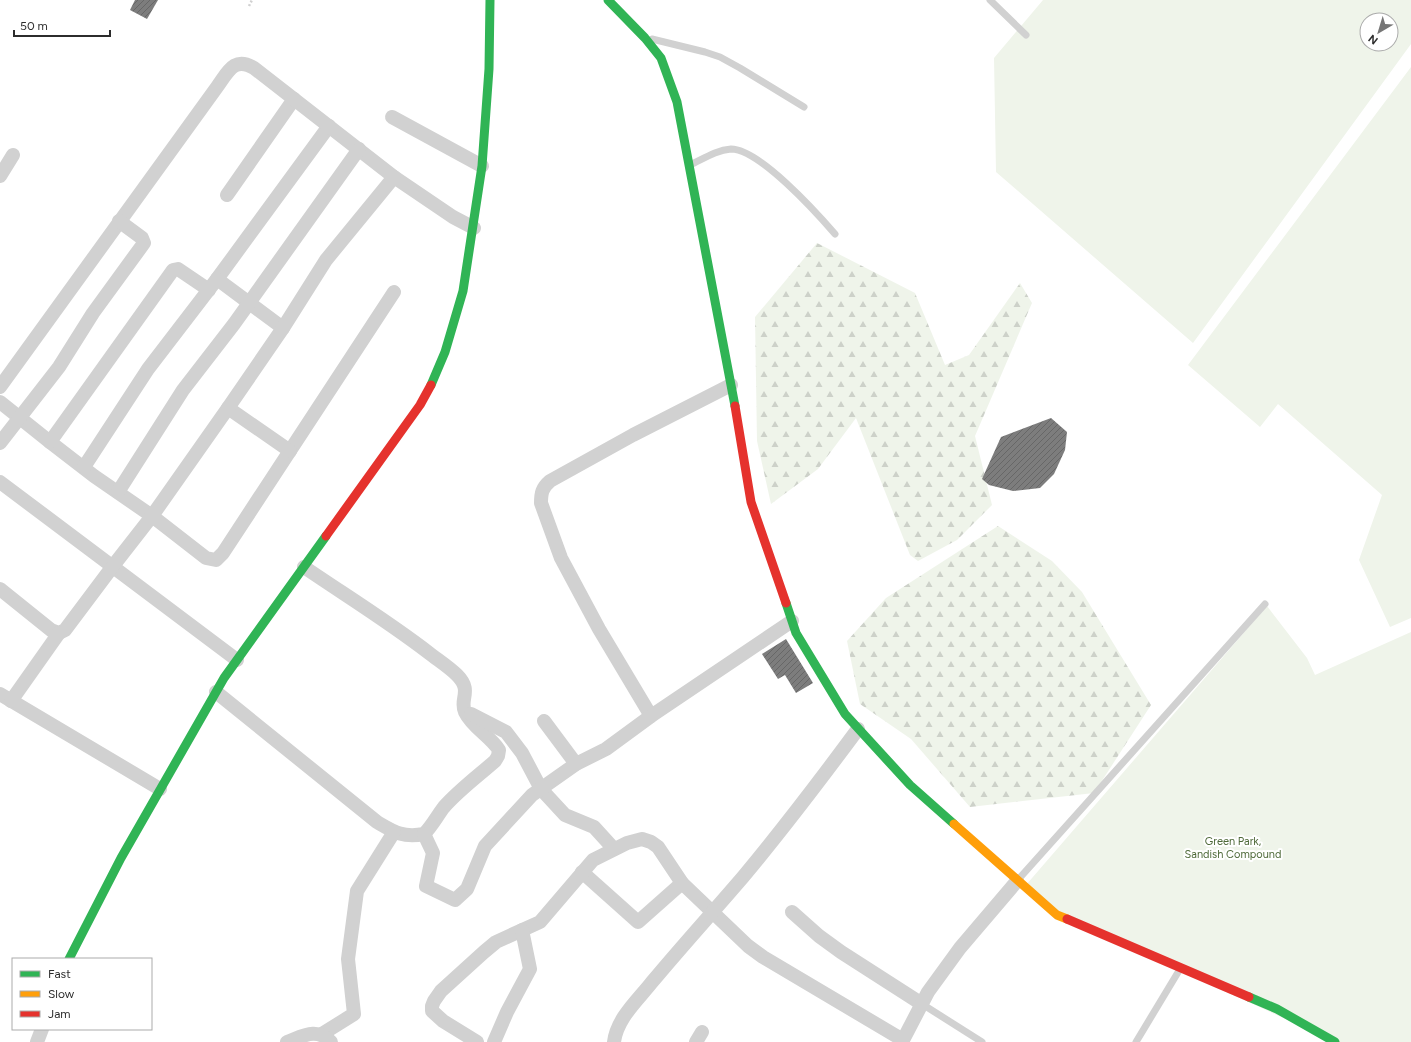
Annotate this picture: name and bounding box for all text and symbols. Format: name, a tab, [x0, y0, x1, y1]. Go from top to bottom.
scale bar	[14, 12, 110, 38]
north arrow	[1359, 12, 1399, 52]
text: 50 m	[20, 19, 48, 33]
text: N	[1366, 32, 1381, 47]
park label: Green Park, Sandish Compound	[1185, 835, 1281, 861]
legend	[12, 958, 152, 1030]
text: Fast	[48, 967, 71, 981]
text: Slow	[48, 987, 75, 1001]
text: Jam	[48, 1007, 71, 1021]

